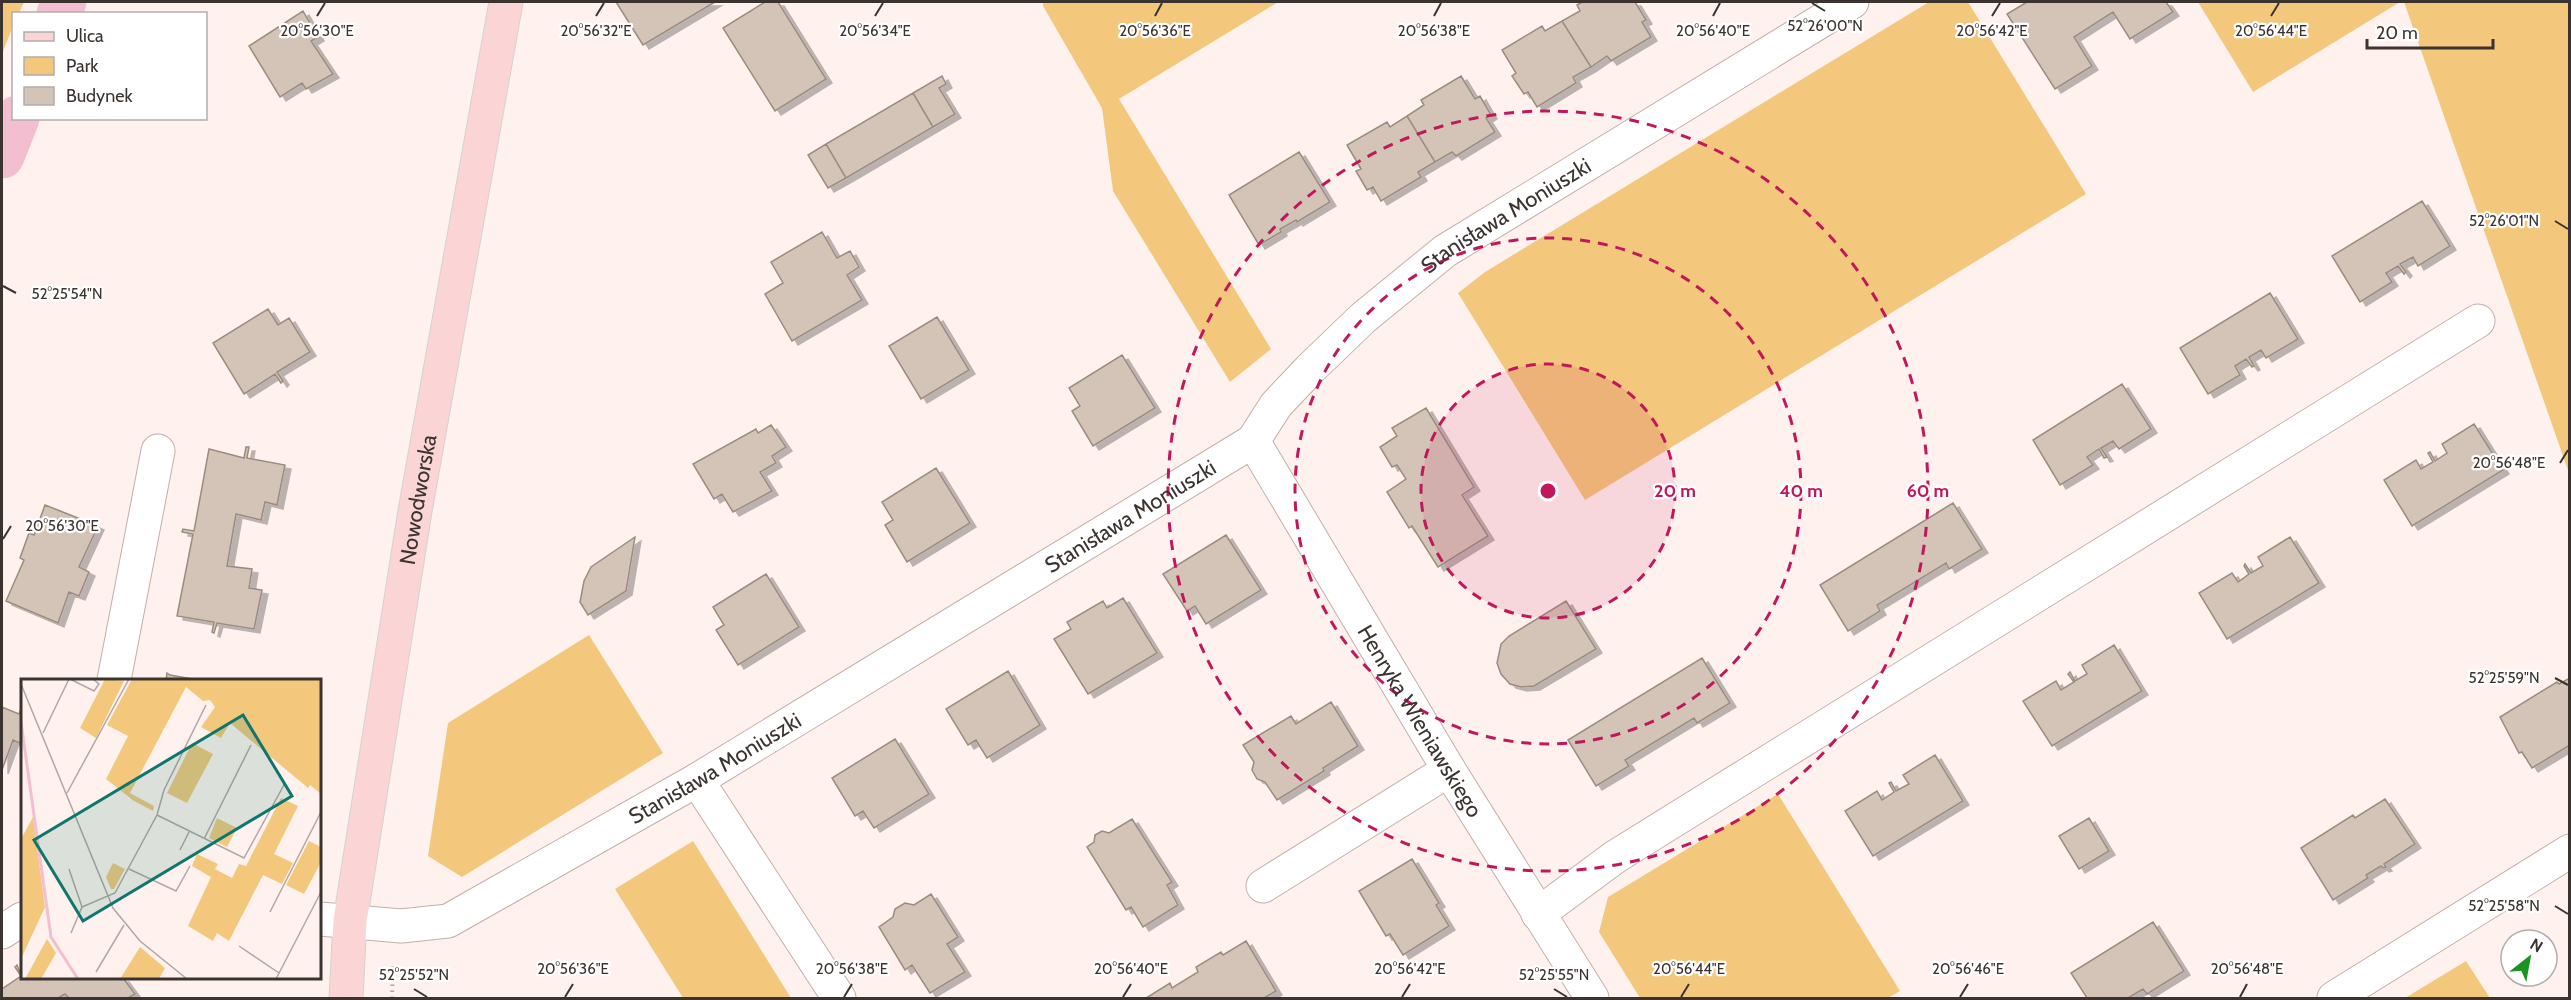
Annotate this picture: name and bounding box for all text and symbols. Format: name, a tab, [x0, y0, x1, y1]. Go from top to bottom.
legend	[12, 12, 207, 120]
scale bar	[2367, 12, 2493, 50]
text: 52°26'00"N	[1787, 17, 1863, 35]
text: 20°56'30"E	[280, 22, 354, 40]
text: 20°56'32"E	[560, 22, 632, 40]
text: 20°56'34"E	[839, 22, 911, 40]
text: 20°56'36"E	[1119, 22, 1191, 40]
text: 20°56'38"E	[1398, 22, 1470, 40]
text: 20°56'40"E	[1676, 22, 1750, 40]
text: 20°56'42"E	[1956, 22, 2028, 40]
text: 20°56'44"E	[2235, 22, 2307, 40]
text: 20 m	[2376, 22, 2418, 44]
text: Ulica	[66, 25, 104, 47]
text: Park	[66, 55, 99, 77]
text: Budynek	[66, 85, 133, 107]
street label: Stanisława Moniuszki	[1415, 152, 1596, 279]
text: 52°26'01"N	[2469, 212, 2539, 230]
text: 52°25'54"N	[32, 285, 102, 303]
street label: Nowodworska	[393, 432, 442, 567]
street label: Stanisława Moniuszki	[1040, 453, 1221, 578]
text: 20°56'48"E	[2473, 454, 2545, 472]
text: 20 m	[1654, 480, 1696, 502]
text: 40 m	[1779, 480, 1823, 502]
text: 60 m	[1907, 480, 1949, 502]
centre of rings	[1538, 481, 1558, 501]
text: 20°56'30"E	[25, 517, 99, 535]
street label: Henryka Wieniawskiego	[1352, 620, 1489, 822]
text: 52°25'59"N	[2469, 669, 2539, 687]
inset map	[21, 679, 321, 979]
street label: Stanisława Moniuszki	[624, 706, 806, 829]
text: 52°25'58"N	[2468, 897, 2540, 915]
north arrow	[2499, 928, 2559, 988]
text: N	[2527, 935, 2546, 957]
text: 20°56'36"E	[537, 960, 609, 978]
text: 20°56'38"E	[816, 960, 888, 978]
text: 20°56'40"E	[1094, 960, 1168, 978]
text: 20°56'42"E	[1374, 960, 1446, 978]
text: 20°56'44"E	[1653, 960, 1725, 978]
text: 20°56'46"E	[1932, 960, 2004, 978]
text: 20°56'48"E	[2211, 960, 2283, 978]
text: 52°25'52"N	[379, 966, 449, 984]
text: 52°25'55"N	[1519, 966, 1589, 984]

